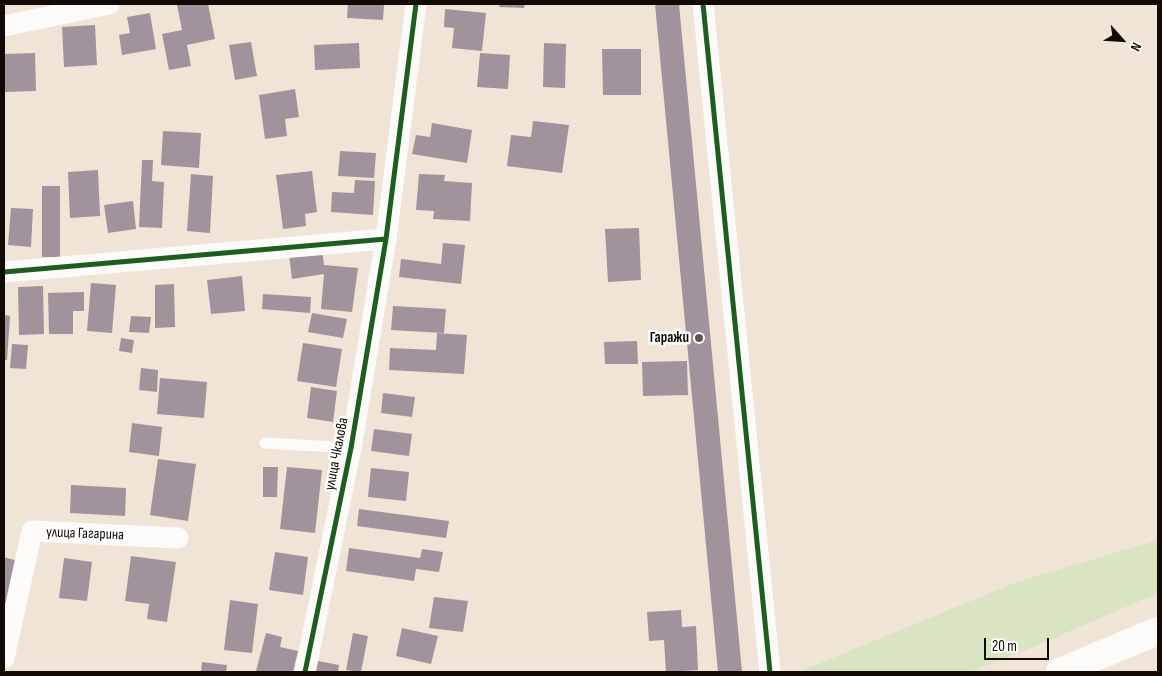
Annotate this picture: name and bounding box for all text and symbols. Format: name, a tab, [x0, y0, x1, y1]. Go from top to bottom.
north arrow	[1097, 15, 1147, 65]
text: N	[1127, 40, 1145, 54]
place label: Гаражи	[650, 329, 689, 347]
marker: Гаражи	[693, 332, 705, 344]
street label: улица Чкалова	[321, 416, 353, 492]
street label: улица Гагарина	[46, 524, 124, 544]
scale bar	[987, 628, 1052, 660]
text: 20 m	[992, 637, 1017, 656]

